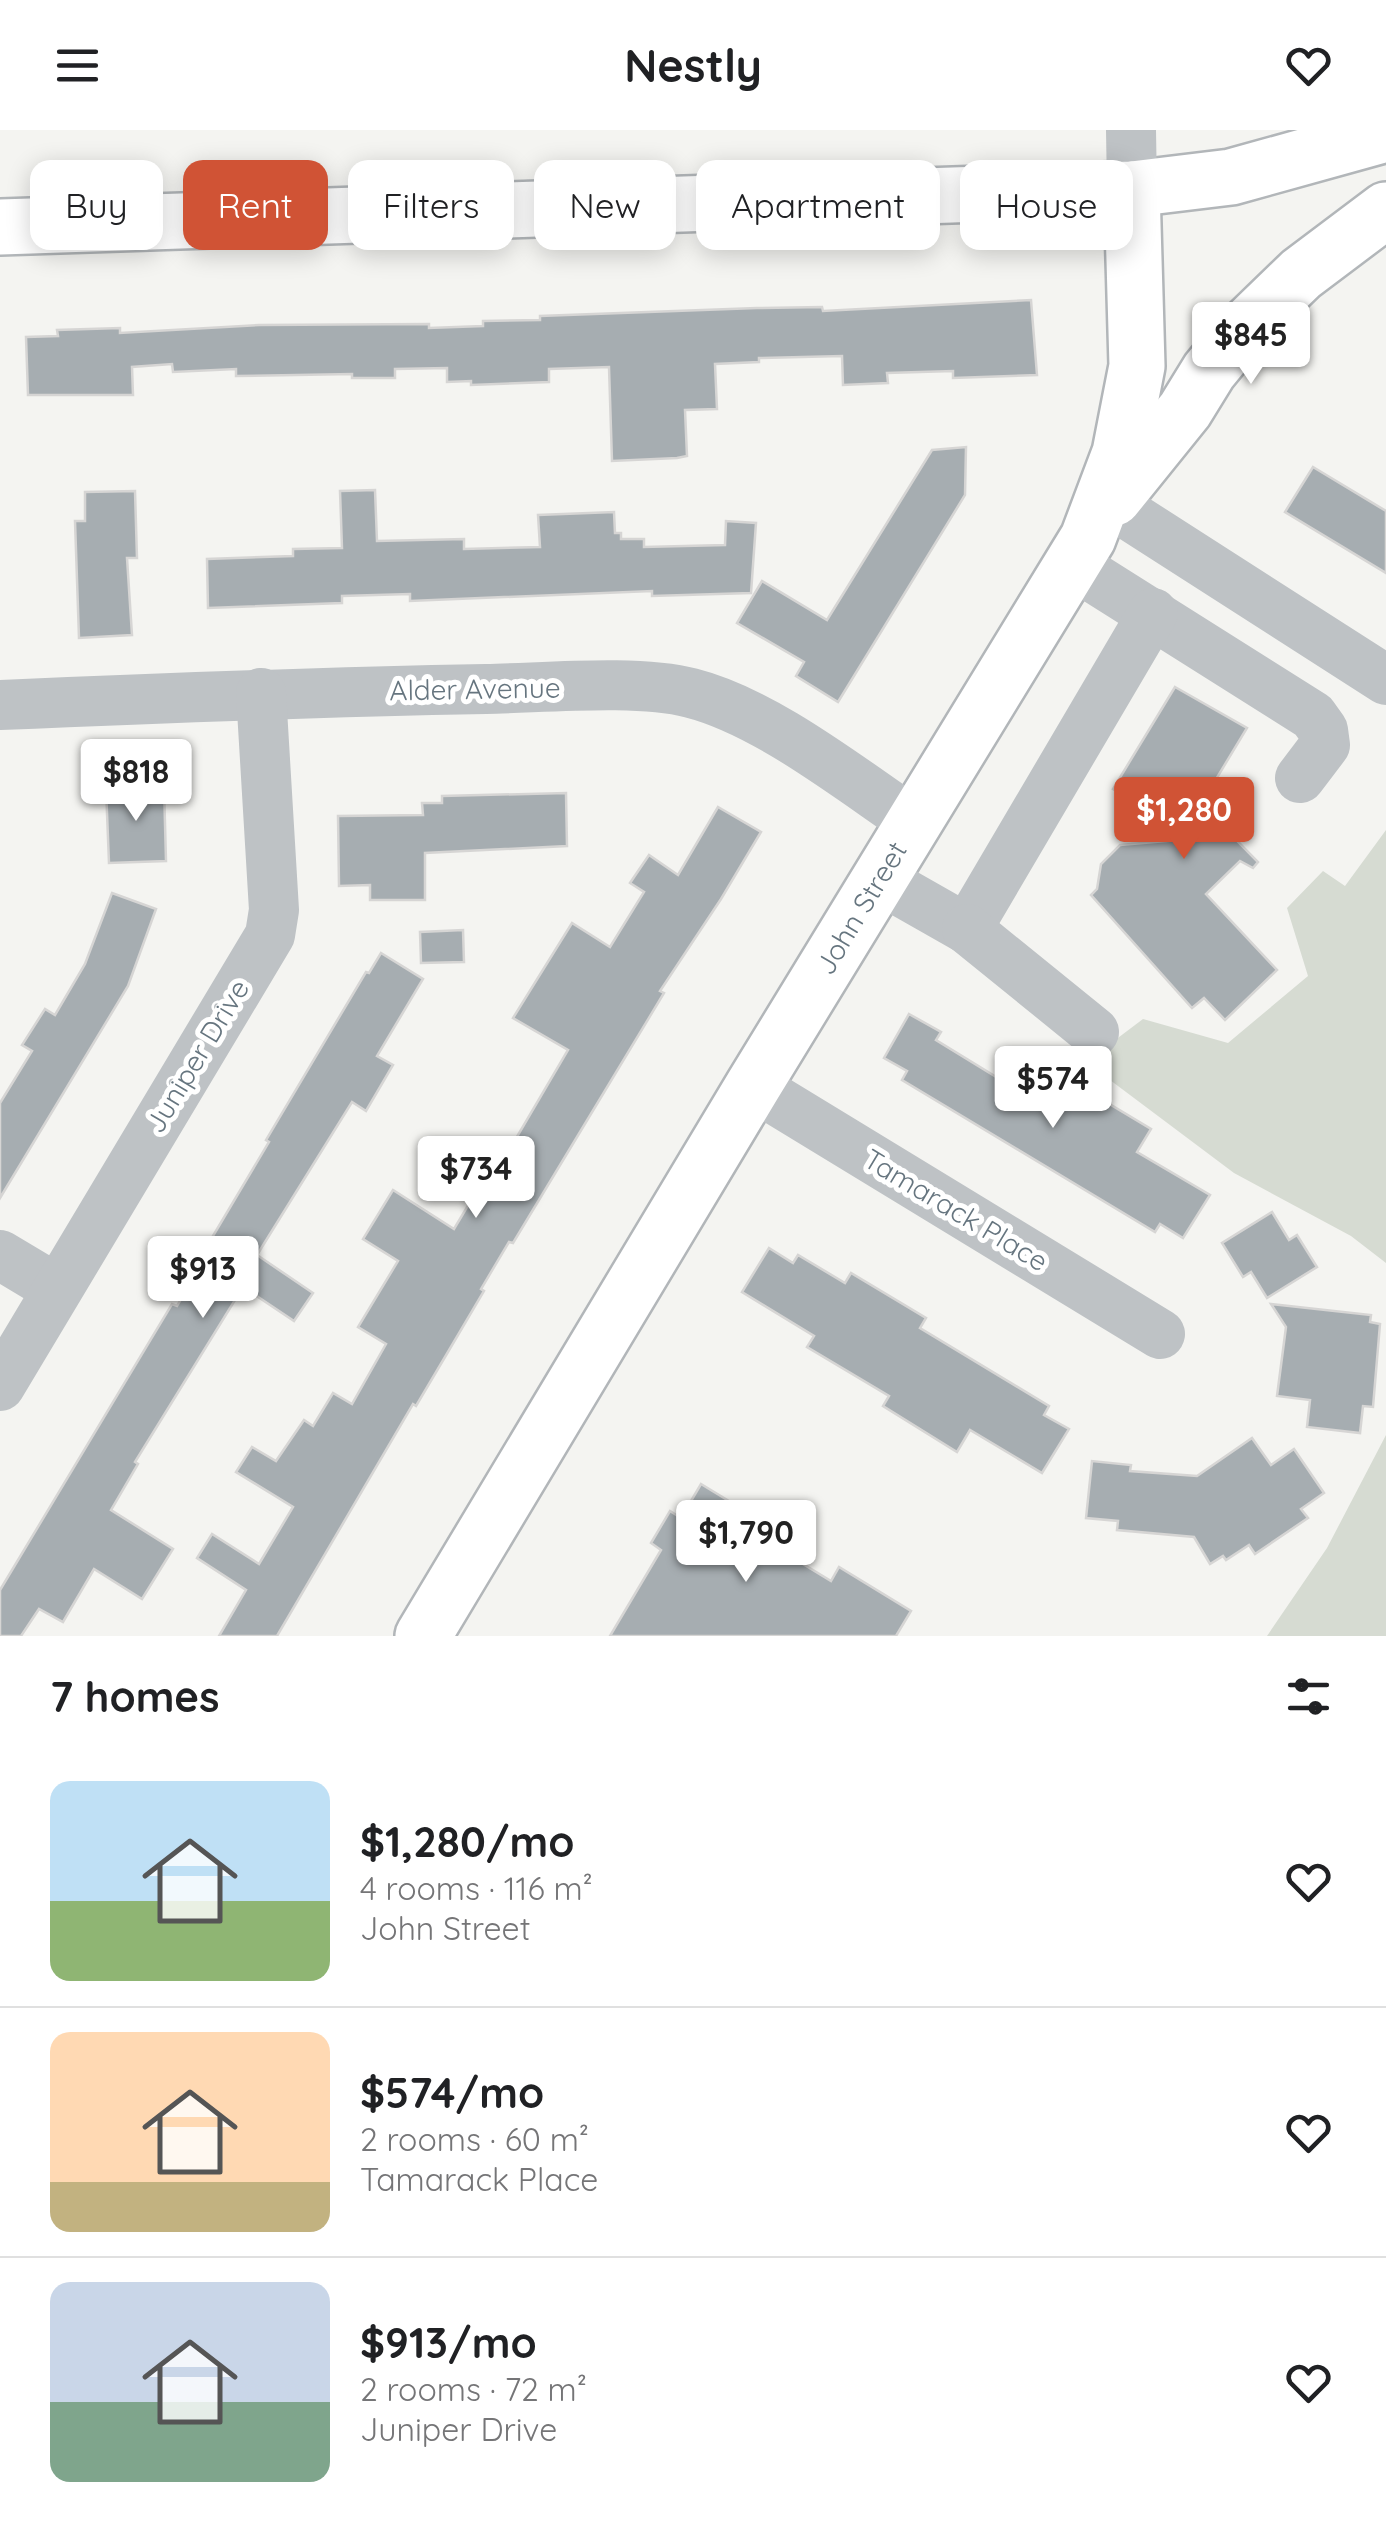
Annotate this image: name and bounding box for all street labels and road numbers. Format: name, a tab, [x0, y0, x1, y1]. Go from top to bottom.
street label: Alder Avenue	[389, 670, 561, 707]
street label: John Street	[807, 835, 914, 981]
street label: Juniper Drive	[137, 973, 256, 1139]
street label: Tamarack Place	[858, 1141, 1055, 1278]

